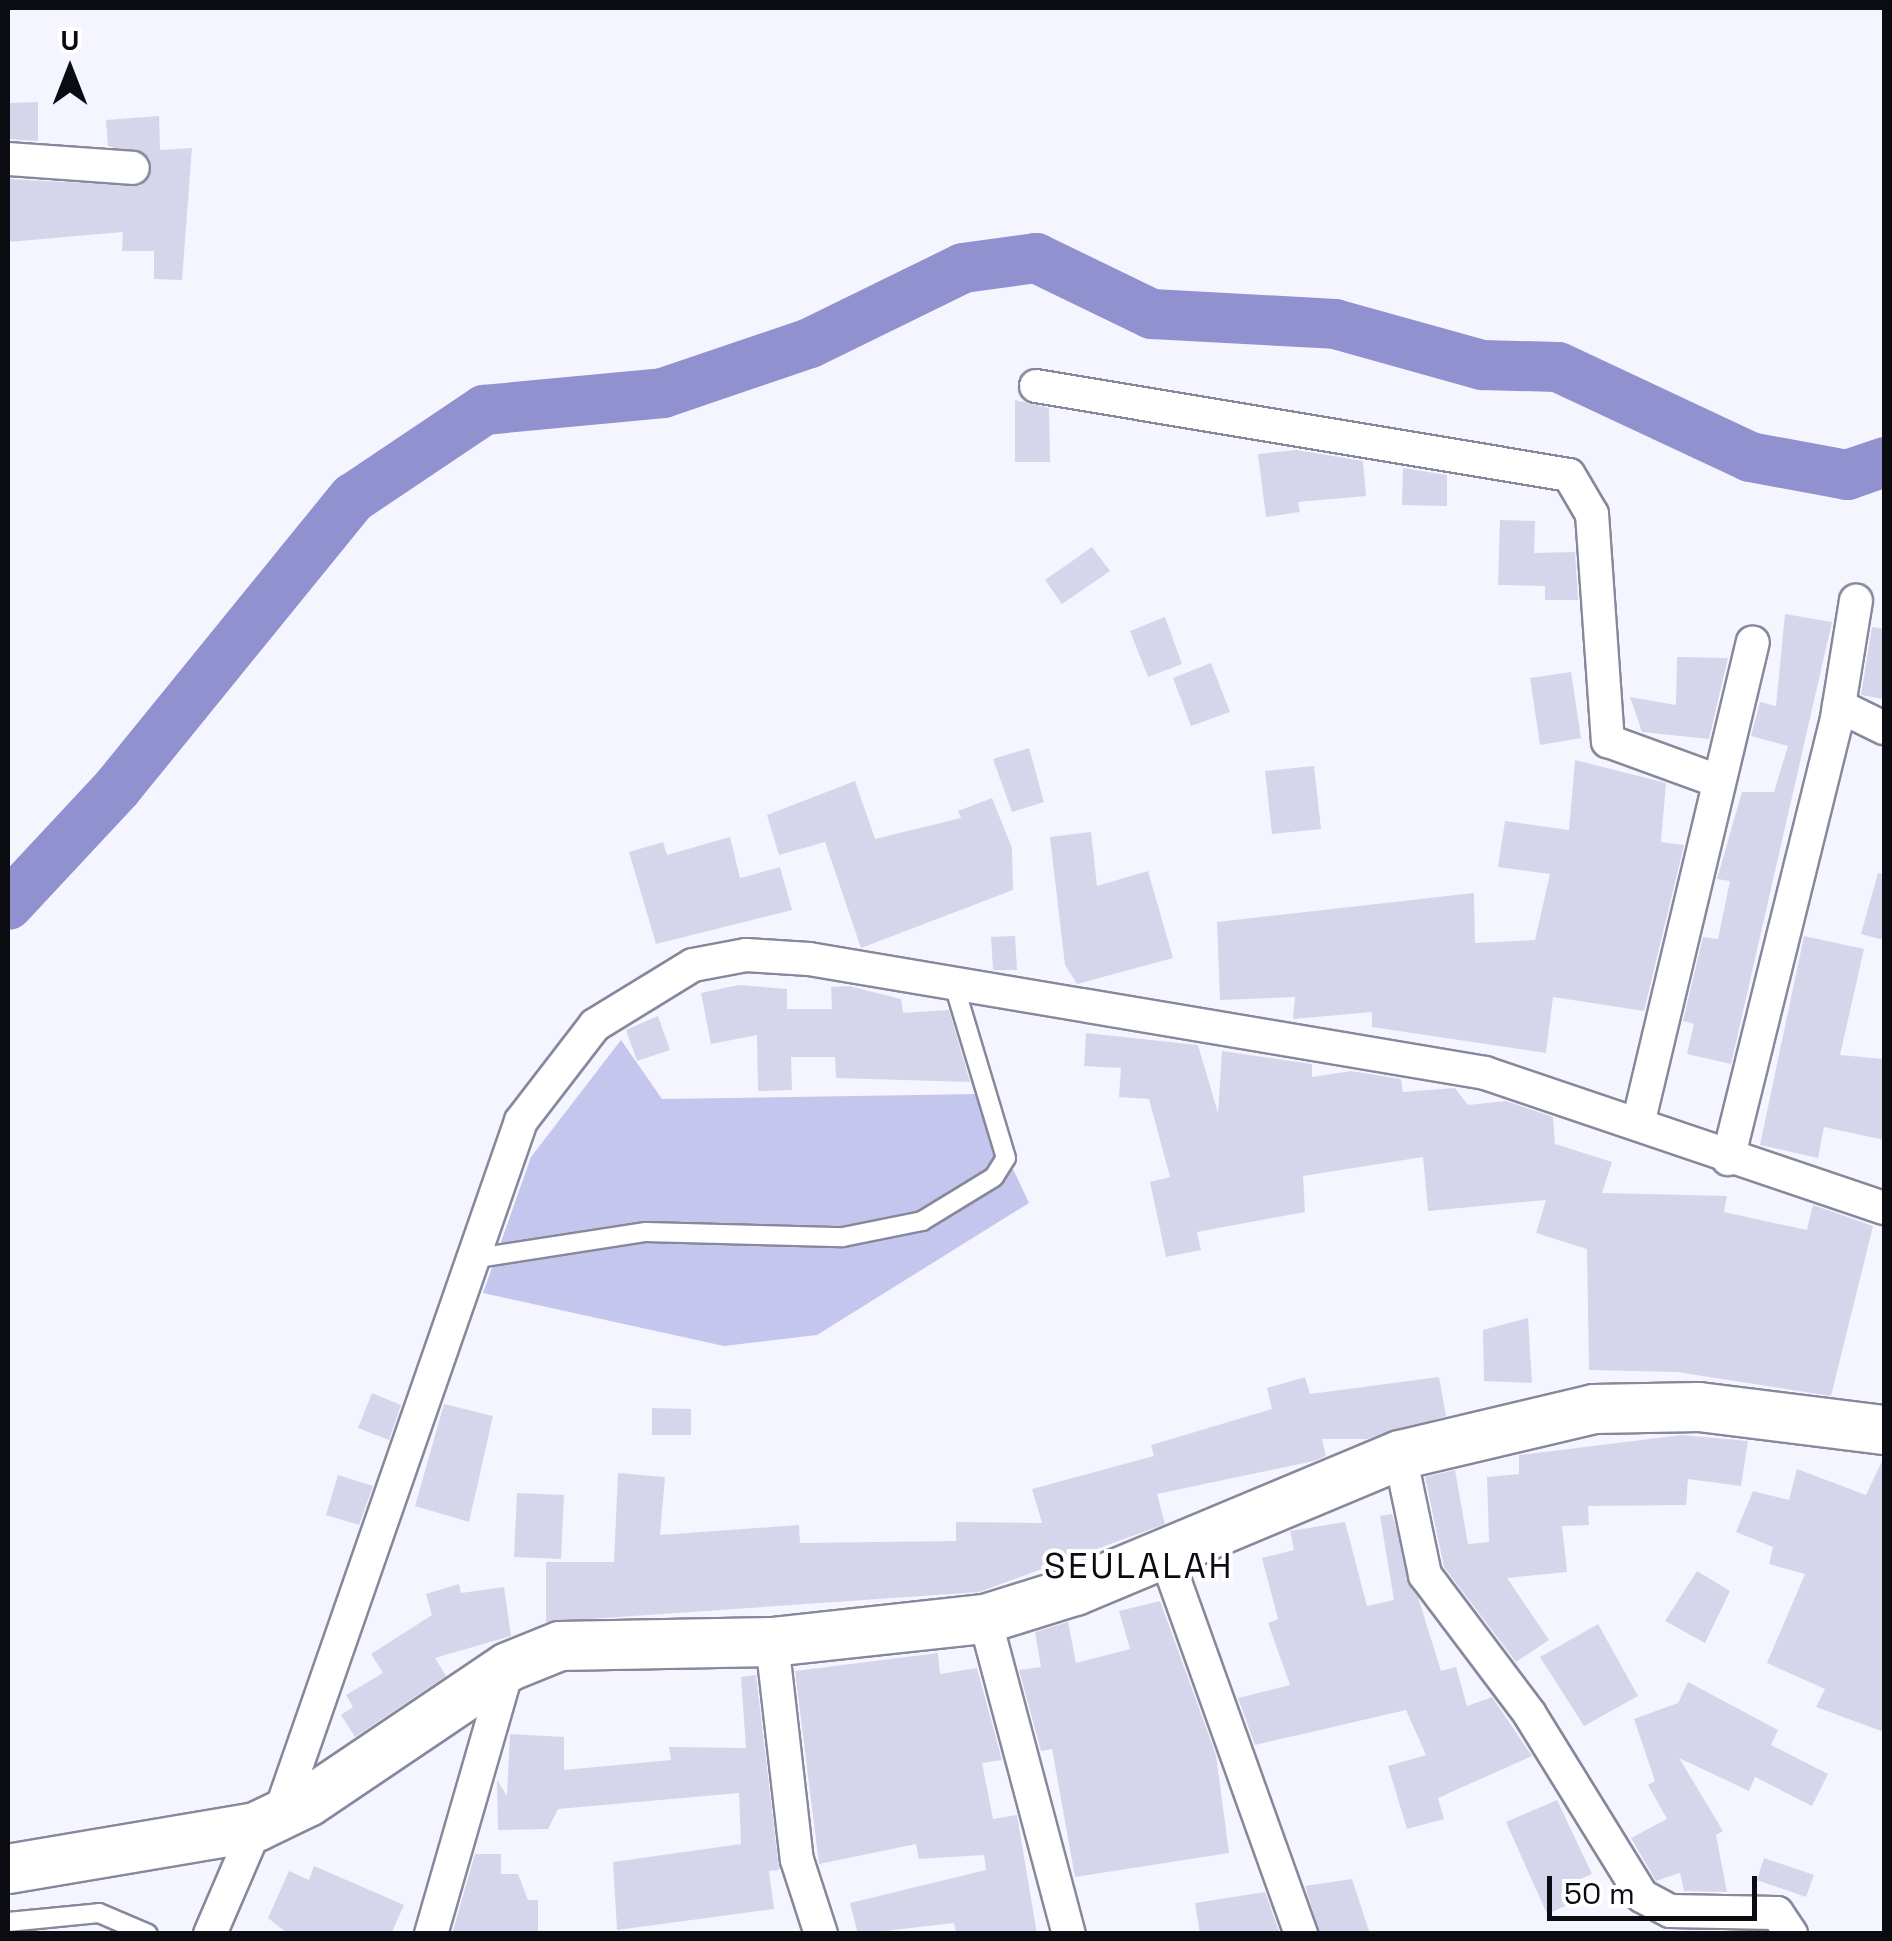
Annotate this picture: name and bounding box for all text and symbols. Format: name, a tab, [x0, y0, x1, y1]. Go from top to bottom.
north arrow	[20, 20, 120, 120]
text: U	[61, 22, 79, 58]
district label: SEULALAH	[1044, 1545, 1234, 1587]
scale bar	[1552, 1856, 1762, 1918]
text: 50 m	[1564, 1874, 1635, 1913]

